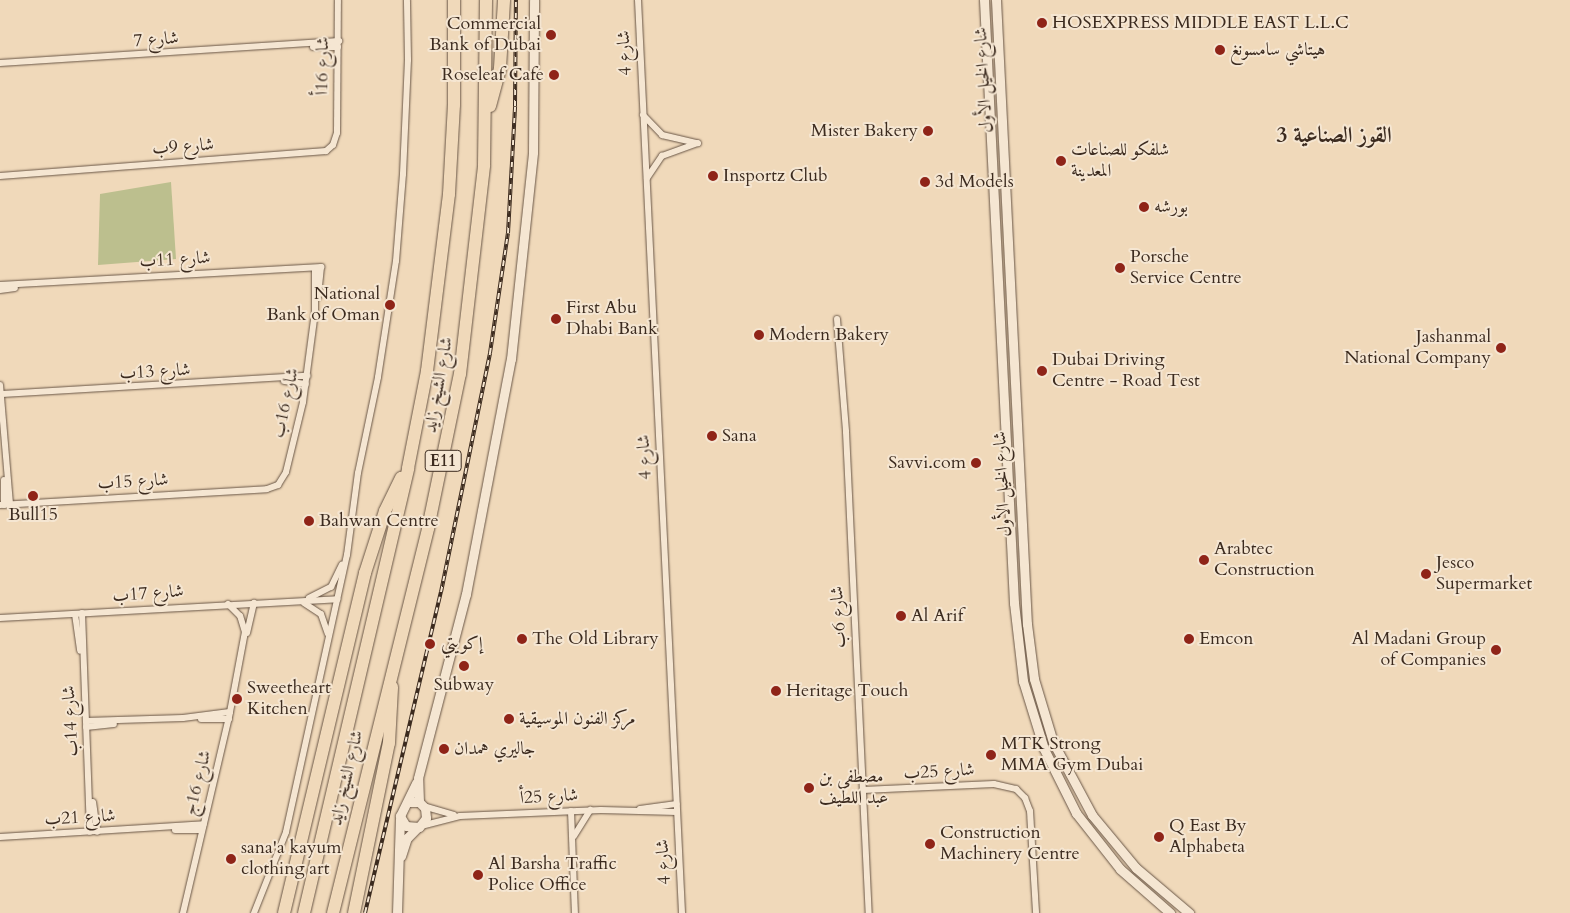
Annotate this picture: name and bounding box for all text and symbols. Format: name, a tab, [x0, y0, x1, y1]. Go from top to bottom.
place label: HOSEXPRESS MIDDLE EAST L.L.C	[1052, 12, 1349, 34]
place label: Commercial Bank of Dubai	[429, 14, 541, 56]
marker: HOSEXPRESS MIDDLE EAST L.L.C	[1036, 17, 1048, 29]
street label: شارع الخيل الأول	[970, 27, 998, 133]
street label: شارع 7	[133, 28, 179, 52]
marker: Commercial Bank of Dubai	[545, 29, 557, 41]
street label: شارع 4	[613, 30, 637, 76]
street label: شارع 16أ	[312, 36, 334, 96]
place label: هيتاشي سامسونغ	[1230, 39, 1325, 61]
marker: هيتاشي سامسونغ	[1214, 44, 1226, 56]
place label: Roseleaf Cafe	[442, 64, 544, 86]
marker: Roseleaf Cafe	[548, 69, 560, 81]
place label: Mister Bakery	[811, 120, 918, 142]
district label: القوز الصناعية 3	[1276, 123, 1392, 149]
marker: Mister Bakery	[922, 125, 934, 137]
street label: شارع 9ب	[151, 134, 215, 160]
place label: شلفكو للصناعات المعدينة	[1071, 140, 1169, 182]
marker: شلفكو للصناعات المعدينة	[1055, 155, 1067, 167]
place label: Insportz Club	[723, 165, 828, 187]
marker: Insportz Club	[707, 170, 719, 182]
place label: 3d Models	[935, 171, 1014, 193]
marker: 3d Models	[919, 176, 931, 188]
place label: بورشه	[1154, 196, 1188, 218]
marker: بورشه	[1138, 201, 1150, 213]
street label: شارع 11ب	[139, 247, 211, 273]
place label: Porsche Service Centre	[1130, 247, 1242, 290]
marker: Porsche Service Centre	[1114, 262, 1126, 274]
place label: National Bank of Oman	[266, 284, 380, 326]
place label: First Abu Dhabi Bank	[566, 298, 658, 340]
marker: National Bank of Oman	[384, 299, 396, 311]
marker: First Abu Dhabi Bank	[550, 313, 562, 325]
place label: Modern Bakery	[769, 324, 889, 346]
place label: Jashanmal National Company	[1344, 327, 1491, 369]
marker: Modern Bakery	[753, 329, 765, 341]
street label: شارع الشيخ زايد	[420, 335, 458, 435]
marker: Jashanmal National Company	[1495, 342, 1507, 354]
place label: Dubai Driving Centre - Road Test	[1052, 350, 1200, 392]
street label: شارع 13ب	[119, 359, 191, 385]
marker: Dubai Driving Centre - Road Test	[1036, 365, 1048, 377]
street label: شارع 16ب	[268, 366, 304, 440]
place label: Sana	[722, 425, 757, 447]
marker: Sana	[706, 430, 718, 442]
street label: شارع الخيل الأول	[989, 431, 1017, 537]
street label: شارع 4	[633, 434, 657, 480]
road number: E11	[424, 448, 462, 474]
place label: Savvi.com	[888, 452, 966, 474]
marker: Savvi.com	[970, 457, 982, 469]
street label: شارع 15ب	[97, 469, 169, 495]
marker: Bull15	[27, 490, 39, 502]
place label: Bull15	[8, 504, 58, 526]
place label: Bahwan Centre	[319, 510, 439, 532]
marker: Bahwan Centre	[303, 515, 315, 527]
place label: Arabtec Construction	[1214, 539, 1315, 582]
place label: Jesco Supermarket	[1436, 553, 1532, 596]
marker: Arabtec Construction	[1198, 554, 1210, 566]
marker: Jesco Supermarket	[1420, 568, 1432, 580]
street label: شارع 17ب	[112, 581, 184, 607]
street label: شارع 6ب	[827, 585, 851, 649]
place label: Al Arif	[911, 605, 963, 627]
marker: Al Arif	[895, 610, 907, 622]
place label: The Old Library	[532, 628, 659, 650]
place label: Emcon	[1199, 628, 1254, 650]
place label: Al Madani Group of Companies	[1352, 629, 1486, 672]
place label: إكويتي	[441, 633, 483, 655]
marker: The Old Library	[516, 633, 528, 645]
marker: Emcon	[1183, 633, 1195, 645]
marker: إكويتي	[423, 637, 437, 651]
marker: Al Madani Group of Companies	[1490, 644, 1502, 656]
marker: Subway	[458, 660, 470, 672]
place label: Subway	[434, 674, 494, 696]
place label: Sweetheart Kitchen	[247, 678, 331, 721]
place label: Heritage Touch	[786, 680, 908, 702]
street label: شارع 14ب	[58, 685, 84, 757]
marker: Heritage Touch	[770, 685, 782, 697]
marker: Sweetheart Kitchen	[231, 693, 243, 705]
place label: مركز الفنون الموسيقية	[519, 708, 635, 730]
marker: مركز الفنون الموسيقية	[503, 713, 515, 725]
street label: شارع الشيخ زايد	[326, 728, 368, 828]
place label: MTK Strong MMA Gym Dubai	[1001, 734, 1143, 776]
place label: جاليري همدان	[454, 738, 535, 760]
marker: جاليري همدان	[438, 743, 450, 755]
street label: شارع 16ج	[179, 748, 217, 818]
marker: MTK Strong MMA Gym Dubai	[985, 749, 997, 761]
street label: شارع 25ب	[903, 759, 975, 785]
place label: مصطفي بن عبد اللطيف	[819, 767, 888, 810]
marker: مصطفي بن عبد اللطيف	[803, 782, 815, 794]
street label: شارع 25أ	[519, 785, 579, 809]
street label: شارع 21ب	[44, 805, 116, 831]
place label: Q East By Alphabeta	[1169, 816, 1247, 859]
place label: Construction Machinery Centre	[940, 823, 1080, 866]
marker: Q East By Alphabeta	[1153, 831, 1165, 843]
place label: sana'a kayum clothing art	[241, 838, 342, 881]
marker: Construction Machinery Centre	[924, 838, 936, 850]
street label: شارع 4	[652, 839, 676, 885]
marker: sana'a kayum clothing art	[225, 853, 237, 865]
place label: Al Barsha Traffic Police Office	[488, 854, 617, 896]
marker: Al Barsha Traffic Police Office	[472, 869, 484, 881]

